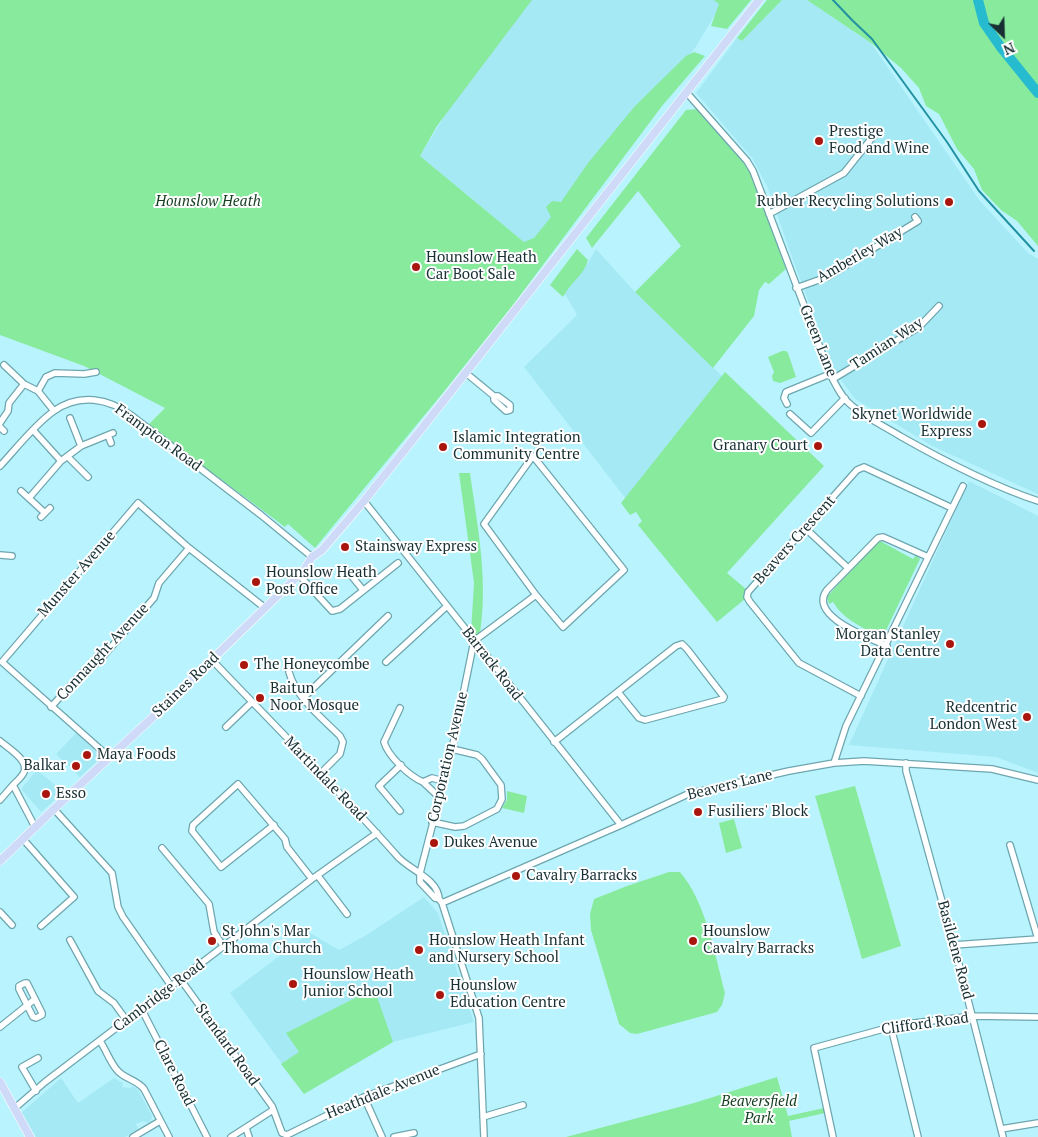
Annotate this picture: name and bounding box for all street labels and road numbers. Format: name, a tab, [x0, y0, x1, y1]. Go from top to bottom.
street label: Amberley Way	[814, 223, 906, 287]
street label: Green Lane	[795, 302, 841, 380]
street label: Tamian Way	[848, 314, 926, 374]
street label: Frampton Road	[111, 401, 205, 475]
street label: Beavers Crescent	[750, 492, 840, 588]
street label: Munster Avenue	[35, 527, 119, 621]
street label: Connaught Avenue	[53, 600, 153, 704]
street label: Barrack Road	[458, 624, 526, 704]
street label: Staines Road	[149, 649, 223, 721]
street label: Corporation Avenue	[424, 690, 472, 824]
street label: Martindale Road	[280, 733, 370, 825]
street label: Beavers Lane	[685, 766, 775, 804]
street label: Basildene Road	[933, 899, 977, 1001]
street label: Cambridge Road	[110, 956, 208, 1036]
street label: Standard Road	[191, 1000, 263, 1090]
street label: Clifford Road	[880, 1009, 970, 1039]
street label: Clare Road	[150, 1037, 198, 1109]
street label: Heathdale Avenue	[323, 1061, 443, 1123]

